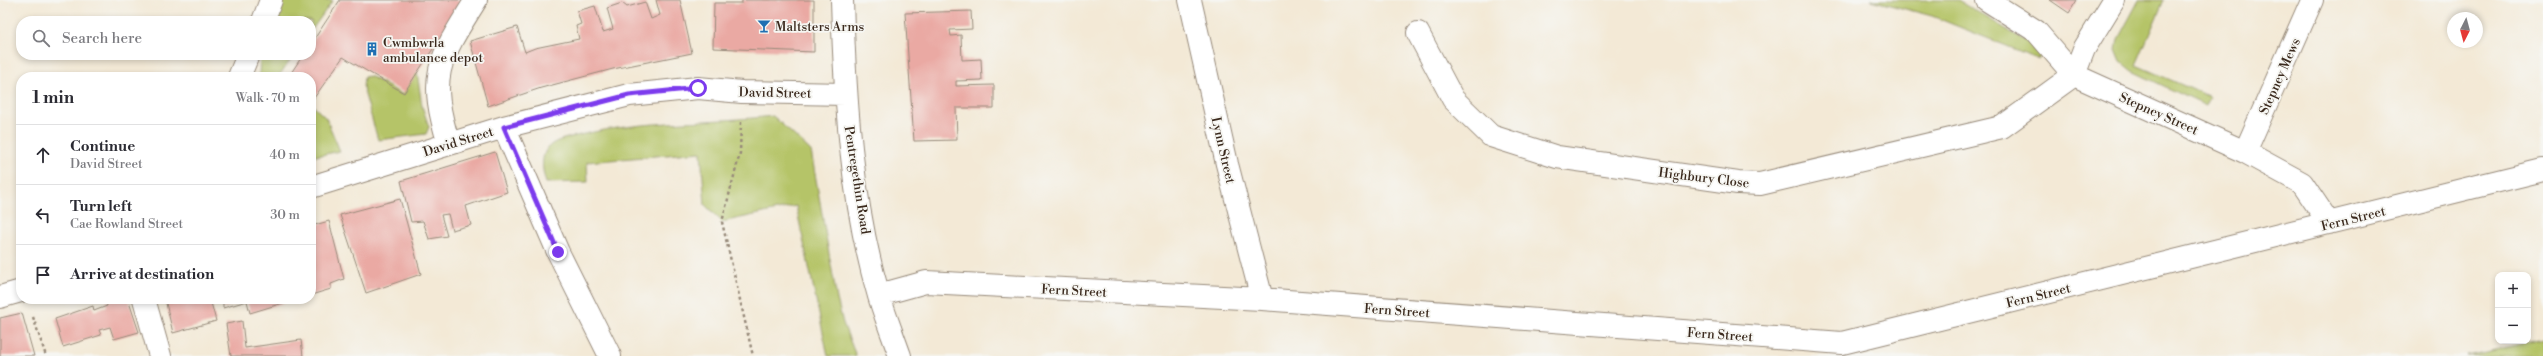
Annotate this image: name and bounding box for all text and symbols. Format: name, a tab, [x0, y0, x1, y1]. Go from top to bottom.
north arrow	[2447, 12, 2483, 48]
search box	[16, 16, 316, 60]
bar icon: Maltsters Arms	[756, 18, 772, 34]
place label: Maltsters Arms	[775, 19, 865, 35]
icon: search	[30, 27, 52, 49]
text: Search here	[62, 29, 142, 48]
place label: Cwmbwrla ambulance depot	[383, 35, 483, 66]
street label: Stepney Mews	[2256, 35, 2304, 117]
building icon: Cwmbwrla ambulance depot	[364, 41, 380, 57]
route start	[689, 79, 707, 97]
street label: David Street	[738, 84, 812, 102]
text: 1 min	[32, 87, 74, 109]
street label: Stepney Street	[2117, 89, 2201, 139]
text: Walk · 70 m	[235, 90, 300, 106]
street label: Lynn Street	[1208, 115, 1239, 186]
street label: David Street	[421, 124, 496, 160]
street label: Pentregethin Road	[841, 125, 874, 236]
text: Continue	[70, 137, 135, 156]
icon: ahead	[32, 144, 54, 166]
text: 40 m	[270, 147, 300, 163]
text: David Street	[70, 156, 143, 172]
street label: Highbury Close	[1658, 164, 1751, 192]
text: Turn left	[70, 197, 132, 216]
street label: Fern Street	[2319, 203, 2387, 235]
icon: left	[32, 204, 54, 226]
text: 30 m	[270, 207, 300, 223]
text: Cae Rowland Street	[70, 216, 183, 232]
route end	[549, 243, 567, 261]
icon: arrive	[32, 264, 54, 286]
text: Arrive at destination	[70, 265, 214, 284]
map controls	[2495, 272, 2531, 344]
button: +	[2495, 272, 2531, 308]
street label: Fern Street	[2004, 280, 2072, 312]
street label: Fern Street	[1041, 281, 1108, 301]
street label: Fern Street	[1364, 301, 1431, 321]
button: −	[2495, 308, 2531, 344]
street label: Fern Street	[1687, 325, 1754, 345]

